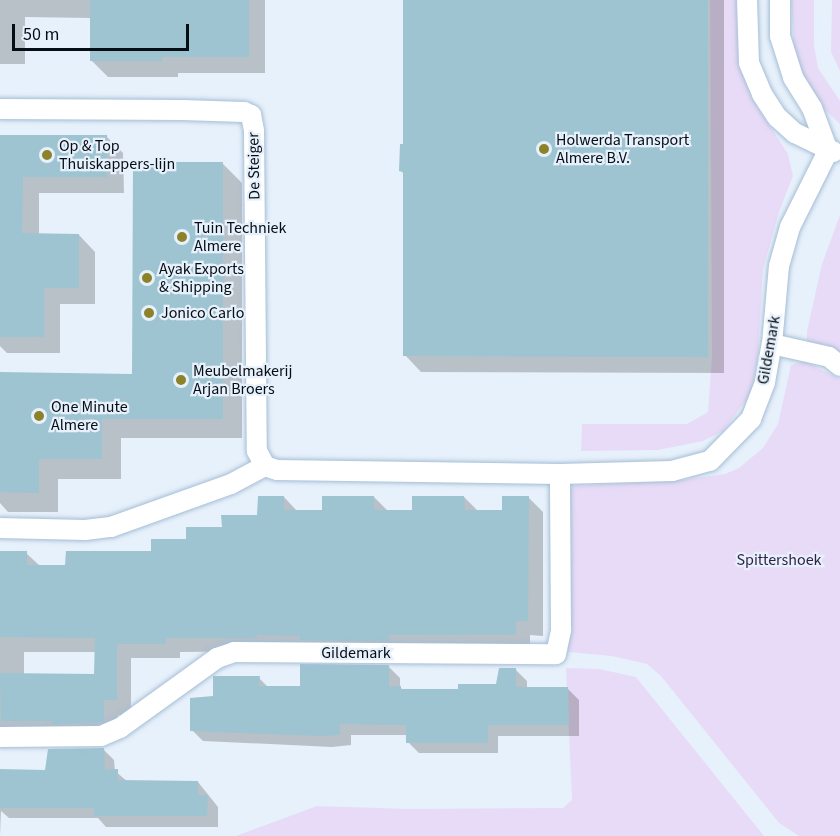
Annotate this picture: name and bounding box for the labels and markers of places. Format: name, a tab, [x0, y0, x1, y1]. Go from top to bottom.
place label: Holwerda Transport Almere B.V.	[556, 130, 689, 168]
place label: Op & Top Thuiskappers-lijn	[59, 136, 175, 174]
marker: Holwerda Transport Almere B.V.	[537, 142, 551, 156]
marker: Op & Top Thuiskappers-lijn	[40, 148, 54, 162]
place label: Tuin Techniek Almere	[194, 218, 286, 256]
marker: Tuin Techniek Almere	[175, 230, 189, 244]
place label: Ayak Exports & Shipping	[159, 259, 244, 297]
marker: Ayak Exports & Shipping	[140, 271, 154, 285]
place label: Jonico Carlo	[161, 303, 244, 323]
marker: Jonico Carlo	[142, 306, 156, 320]
place label: Meubelmakerij Arjan Broers	[193, 361, 292, 399]
marker: Meubelmakerij Arjan Broers	[174, 373, 188, 387]
place label: One Minute Almere	[51, 397, 128, 435]
marker: One Minute Almere	[32, 409, 46, 423]

